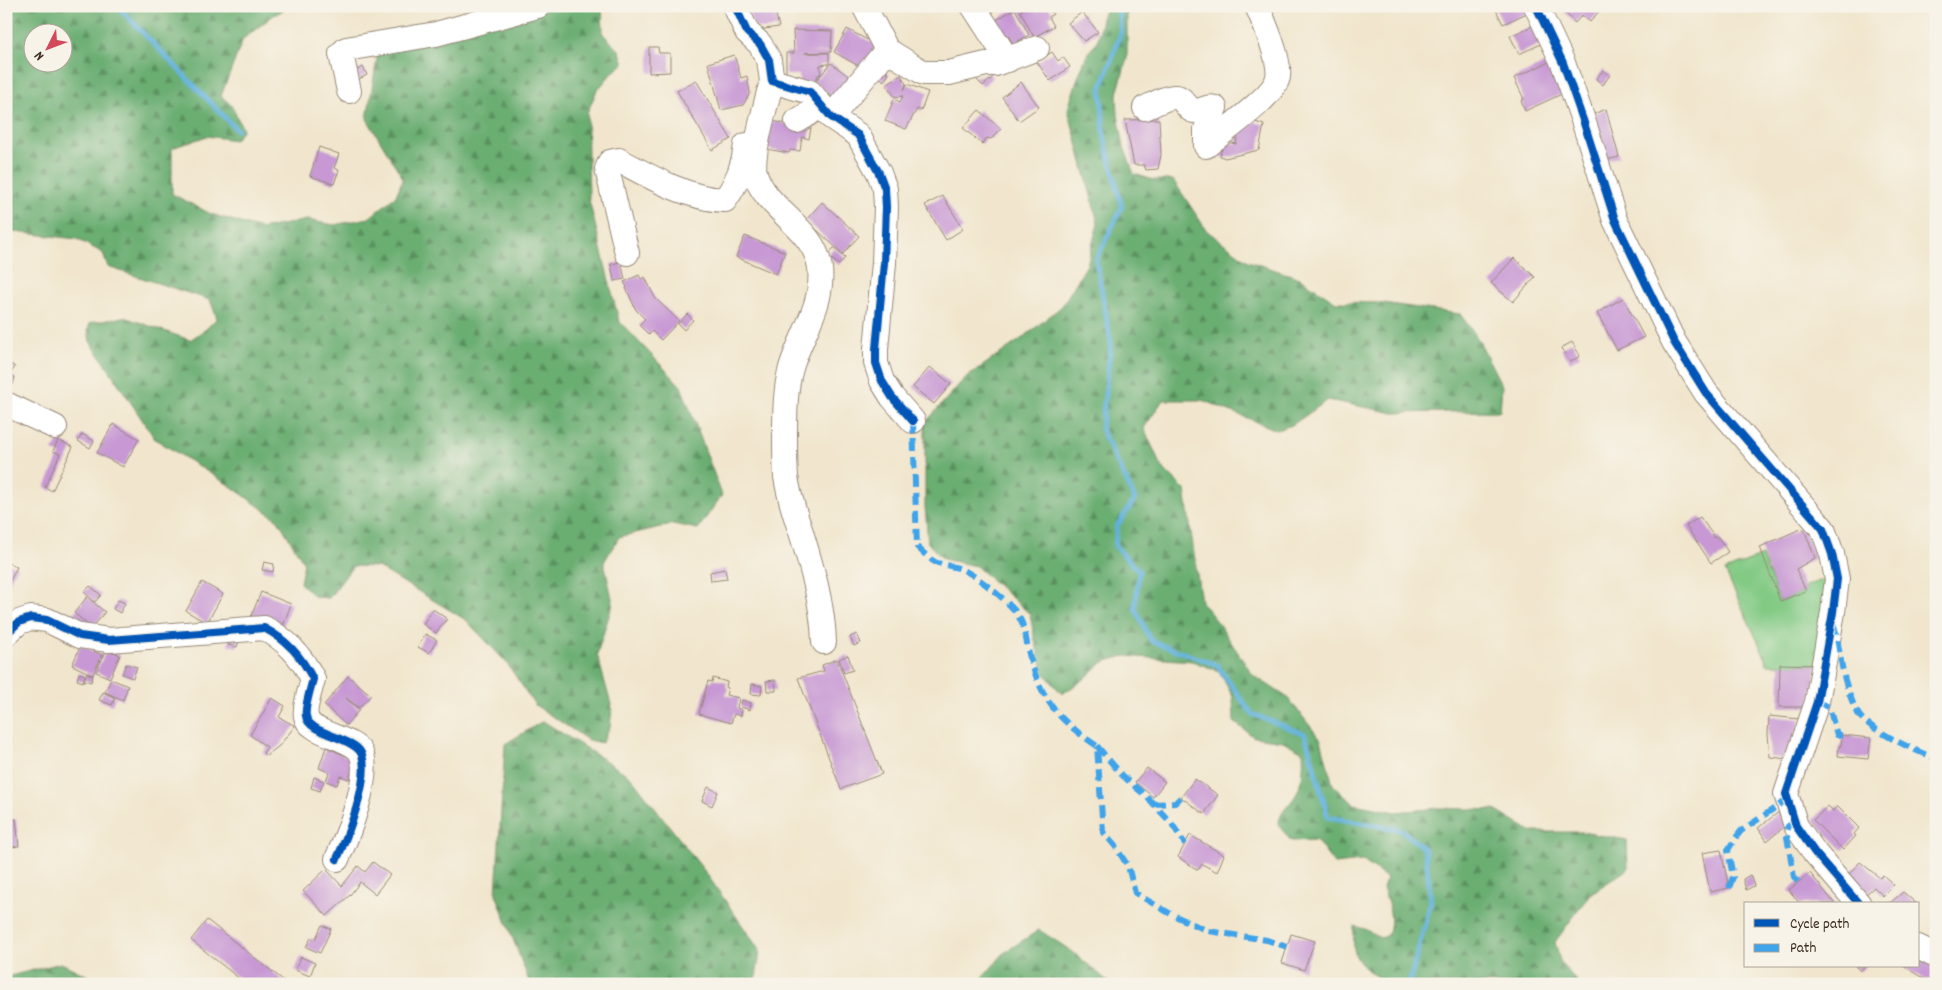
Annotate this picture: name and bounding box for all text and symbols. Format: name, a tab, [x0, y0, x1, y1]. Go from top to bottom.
north arrow	[22, 22, 72, 72]
text: N	[30, 46, 50, 65]
legend	[1744, 902, 1920, 968]
text: Cycle path	[1790, 914, 1850, 936]
text: Path	[1790, 938, 1816, 960]

